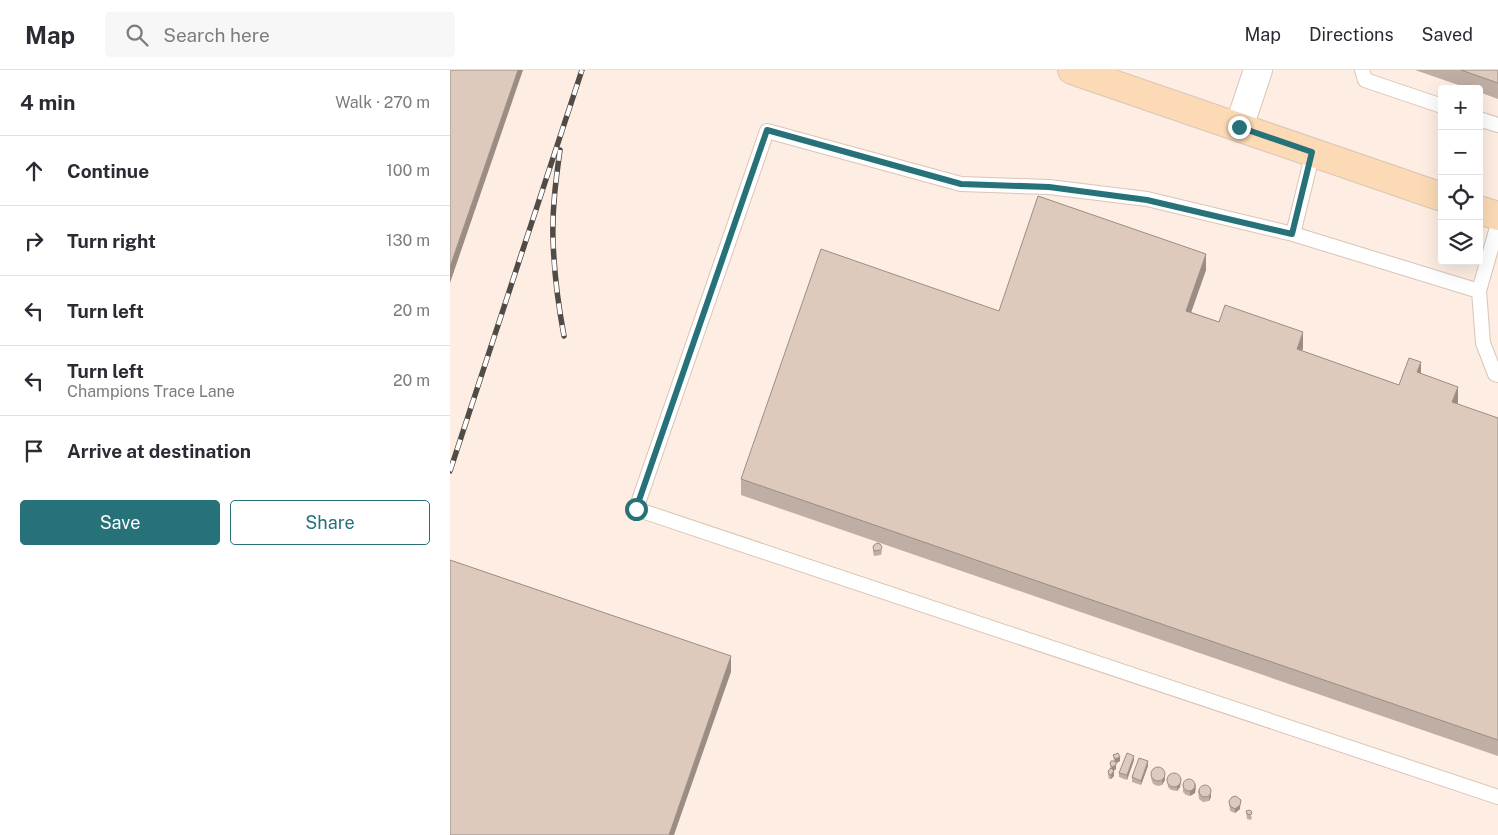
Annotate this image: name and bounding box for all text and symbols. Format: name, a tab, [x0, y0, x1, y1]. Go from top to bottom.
search box	[105, 12, 455, 57]
text: Map	[25, 21, 75, 49]
icon: search	[123, 21, 151, 49]
text: Search here	[163, 24, 270, 46]
text: Map	[1244, 24, 1281, 45]
text: Directions	[1309, 24, 1394, 45]
text: Saved	[1422, 24, 1473, 45]
map controls	[1438, 85, 1483, 265]
button: +	[1438, 85, 1483, 130]
text: 4 min	[20, 90, 75, 115]
text: Walk · 270 m	[335, 93, 430, 112]
route end	[1228, 116, 1251, 139]
button: −	[1438, 130, 1483, 175]
icon: ahead	[20, 157, 48, 185]
text: Continue	[67, 160, 149, 182]
text: 100 m	[386, 161, 430, 180]
button: locate	[1438, 175, 1483, 220]
button: layers	[1438, 220, 1483, 265]
icon: right	[20, 227, 48, 255]
text: Turn right	[67, 230, 156, 252]
text: 130 m	[386, 231, 430, 250]
icon: left	[20, 297, 48, 325]
text: Turn left	[67, 300, 144, 322]
text: 20 m	[393, 301, 430, 320]
text: Turn left	[67, 360, 144, 382]
icon: left	[20, 367, 48, 395]
text: 20 m	[393, 371, 430, 390]
text: Champions Trace Lane	[67, 382, 235, 401]
icon: arrive	[20, 437, 48, 465]
text: Arrive at destination	[67, 440, 251, 462]
route start	[625, 498, 648, 521]
button: Save	[20, 500, 220, 545]
button: Share	[230, 500, 430, 545]

